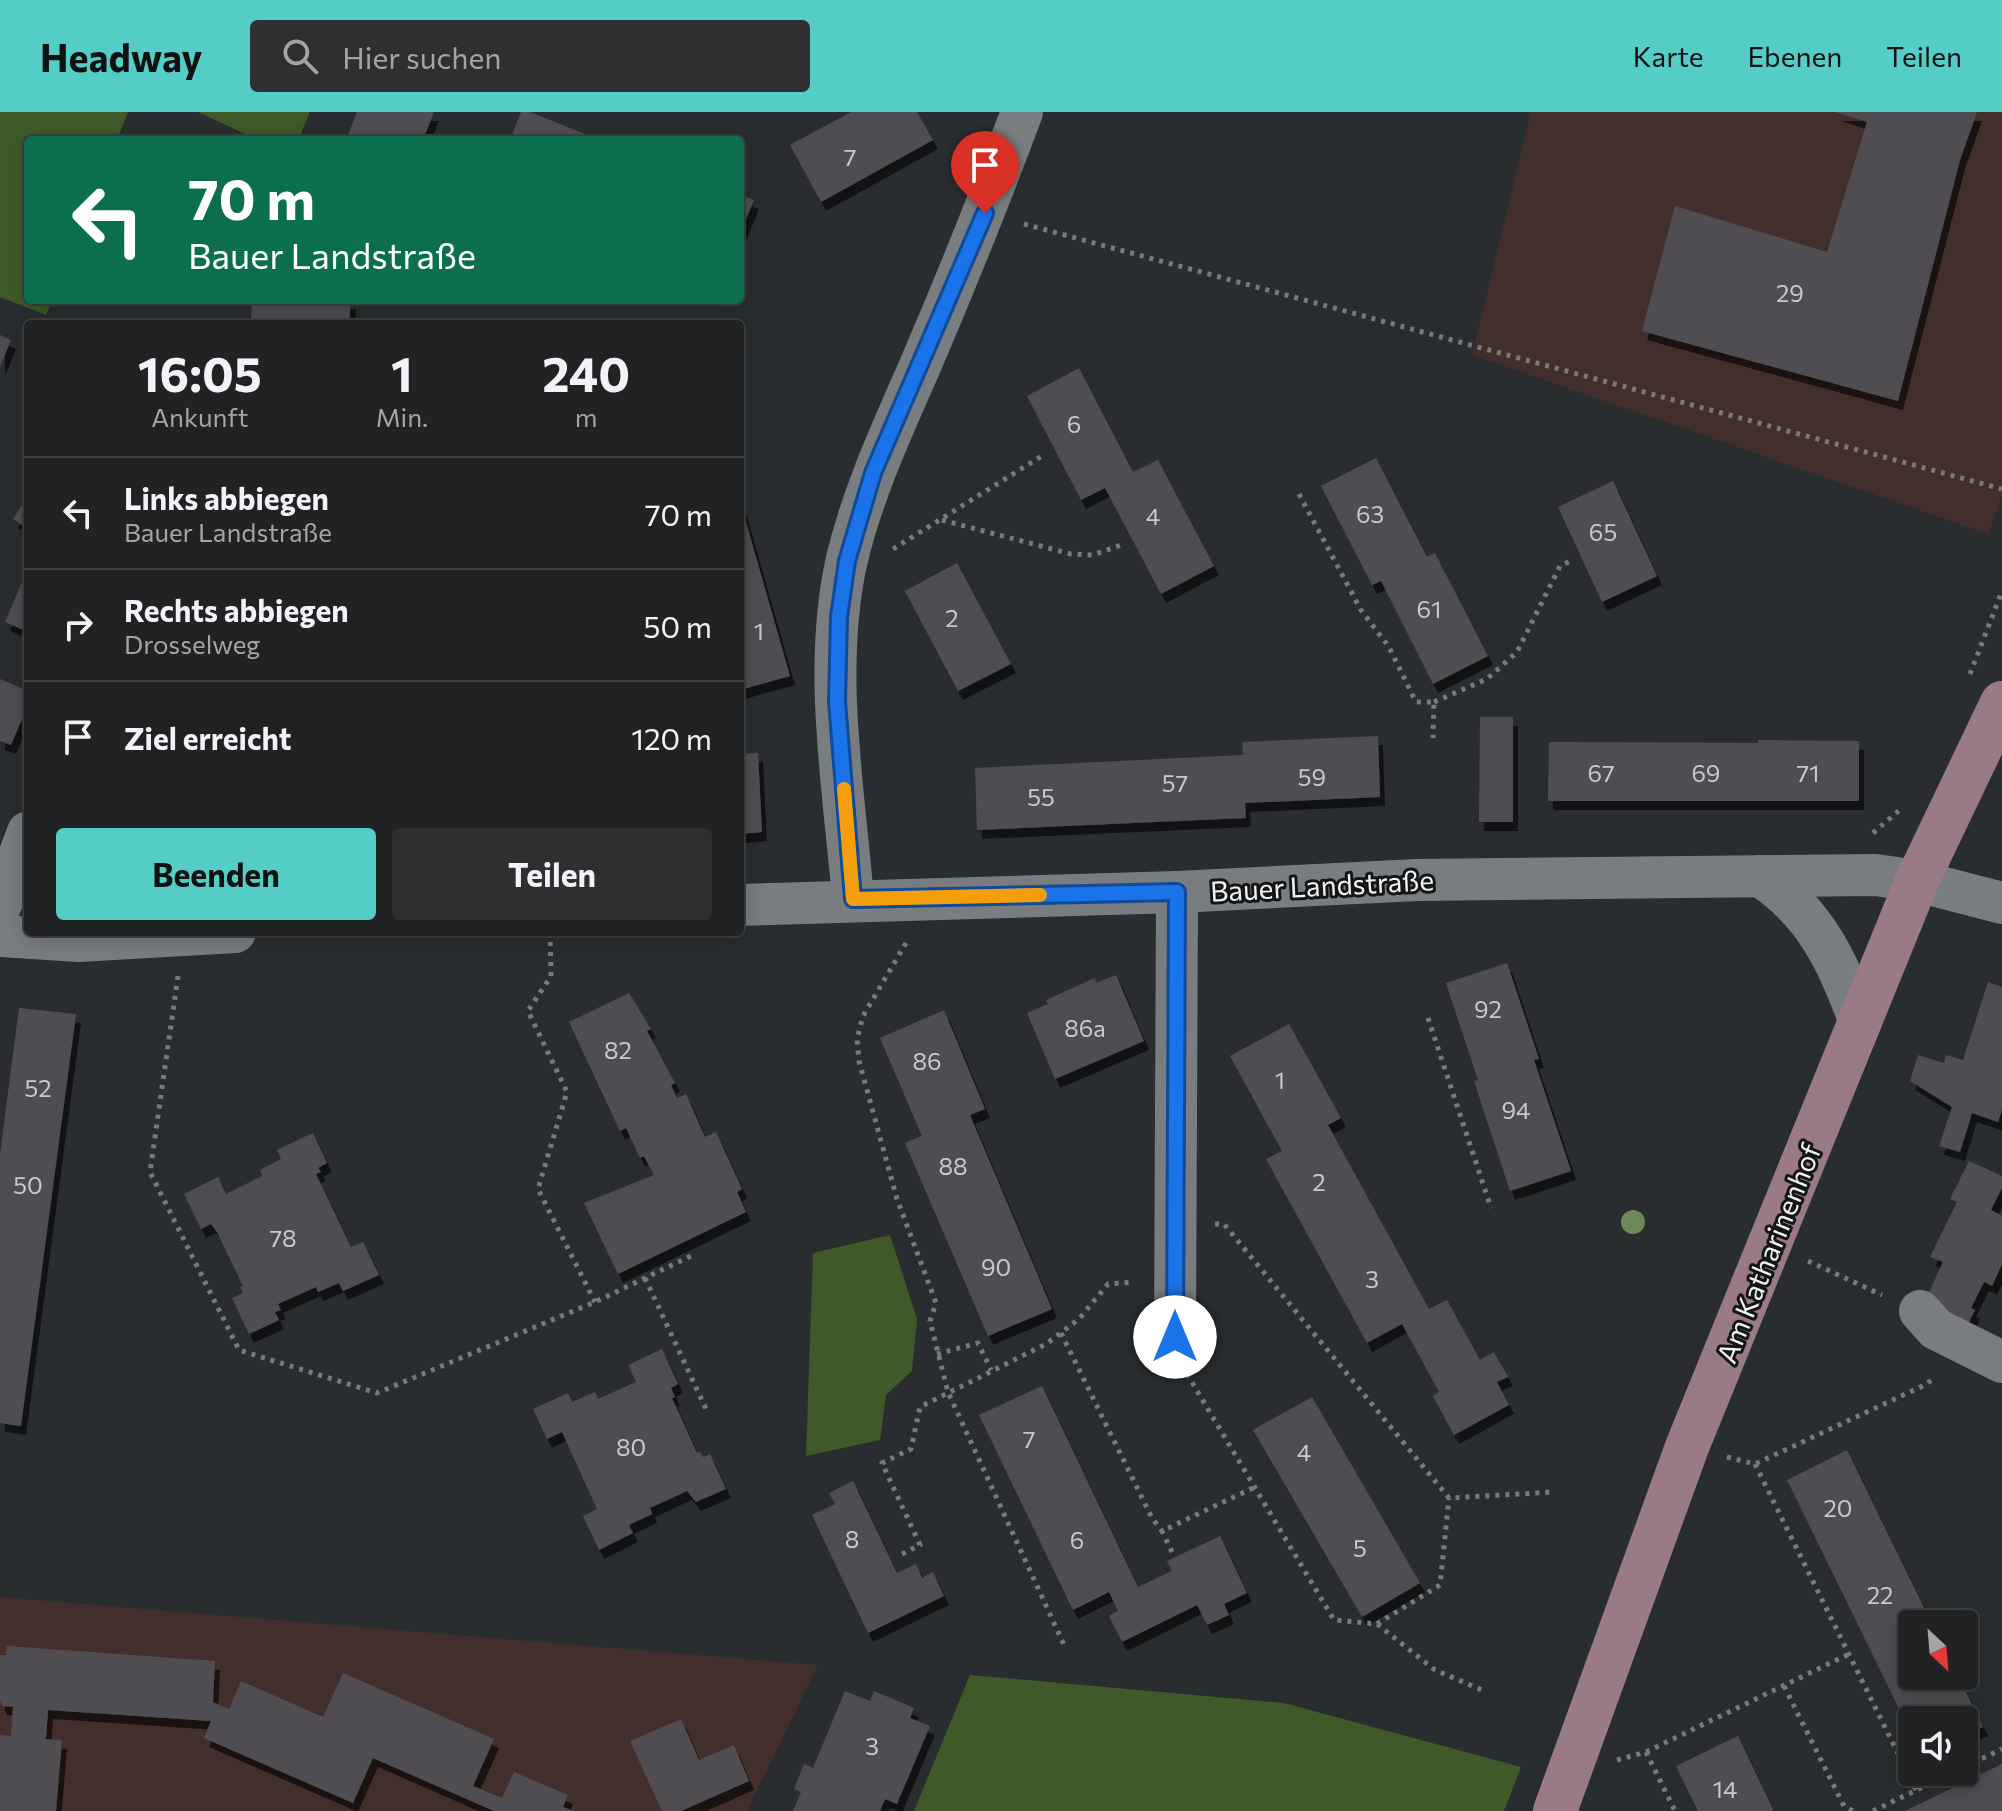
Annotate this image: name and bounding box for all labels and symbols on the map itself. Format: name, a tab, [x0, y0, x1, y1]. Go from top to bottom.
pin	[951, 131, 1019, 213]
house number: 7	[844, 142, 856, 171]
house number: 29	[1776, 278, 1804, 307]
house number: 6	[1067, 409, 1081, 438]
house number: 63	[1356, 499, 1384, 528]
house number: 4	[1146, 501, 1160, 530]
house number: 65	[1589, 517, 1617, 546]
house number: 61	[1417, 594, 1441, 623]
house number: 2	[945, 603, 959, 632]
house number: 1	[754, 616, 764, 645]
house number: 67	[1587, 758, 1615, 787]
house number: 69	[1692, 758, 1720, 787]
house number: 71	[1797, 758, 1819, 787]
house number: 59	[1298, 762, 1326, 791]
house number: 57	[1162, 768, 1188, 797]
house number: 55	[1027, 782, 1055, 811]
street label: Bauer Landstraße	[1209, 862, 1435, 908]
house number: 92	[1474, 994, 1502, 1023]
house number: 86a	[1064, 1013, 1106, 1042]
house number: 82	[604, 1035, 632, 1064]
house number: 86	[912, 1046, 942, 1075]
house number: 1	[1275, 1065, 1285, 1094]
house number: 52	[24, 1073, 52, 1102]
house number: 94	[1502, 1095, 1530, 1124]
street label: Am Katharinenhof	[1708, 1138, 1828, 1368]
house number: 88	[938, 1151, 968, 1180]
house number: 2	[1312, 1167, 1326, 1196]
house number: 50	[13, 1170, 43, 1199]
house number: 78	[269, 1223, 297, 1252]
house number: 90	[981, 1252, 1011, 1281]
house number: 3	[1365, 1264, 1379, 1293]
position arrow	[1133, 1295, 1217, 1379]
house number: 7	[1023, 1424, 1035, 1453]
house number: 80	[616, 1432, 646, 1461]
house number: 4	[1297, 1437, 1311, 1466]
house number: 20	[1824, 1493, 1852, 1522]
house number: 8	[845, 1524, 859, 1553]
house number: 6	[1070, 1525, 1084, 1554]
house number: 5	[1353, 1533, 1367, 1562]
house number: 22	[1867, 1580, 1893, 1609]
north arrow	[1898, 1610, 1978, 1690]
house number: 3	[865, 1731, 879, 1760]
house number: 14	[1713, 1774, 1737, 1803]

